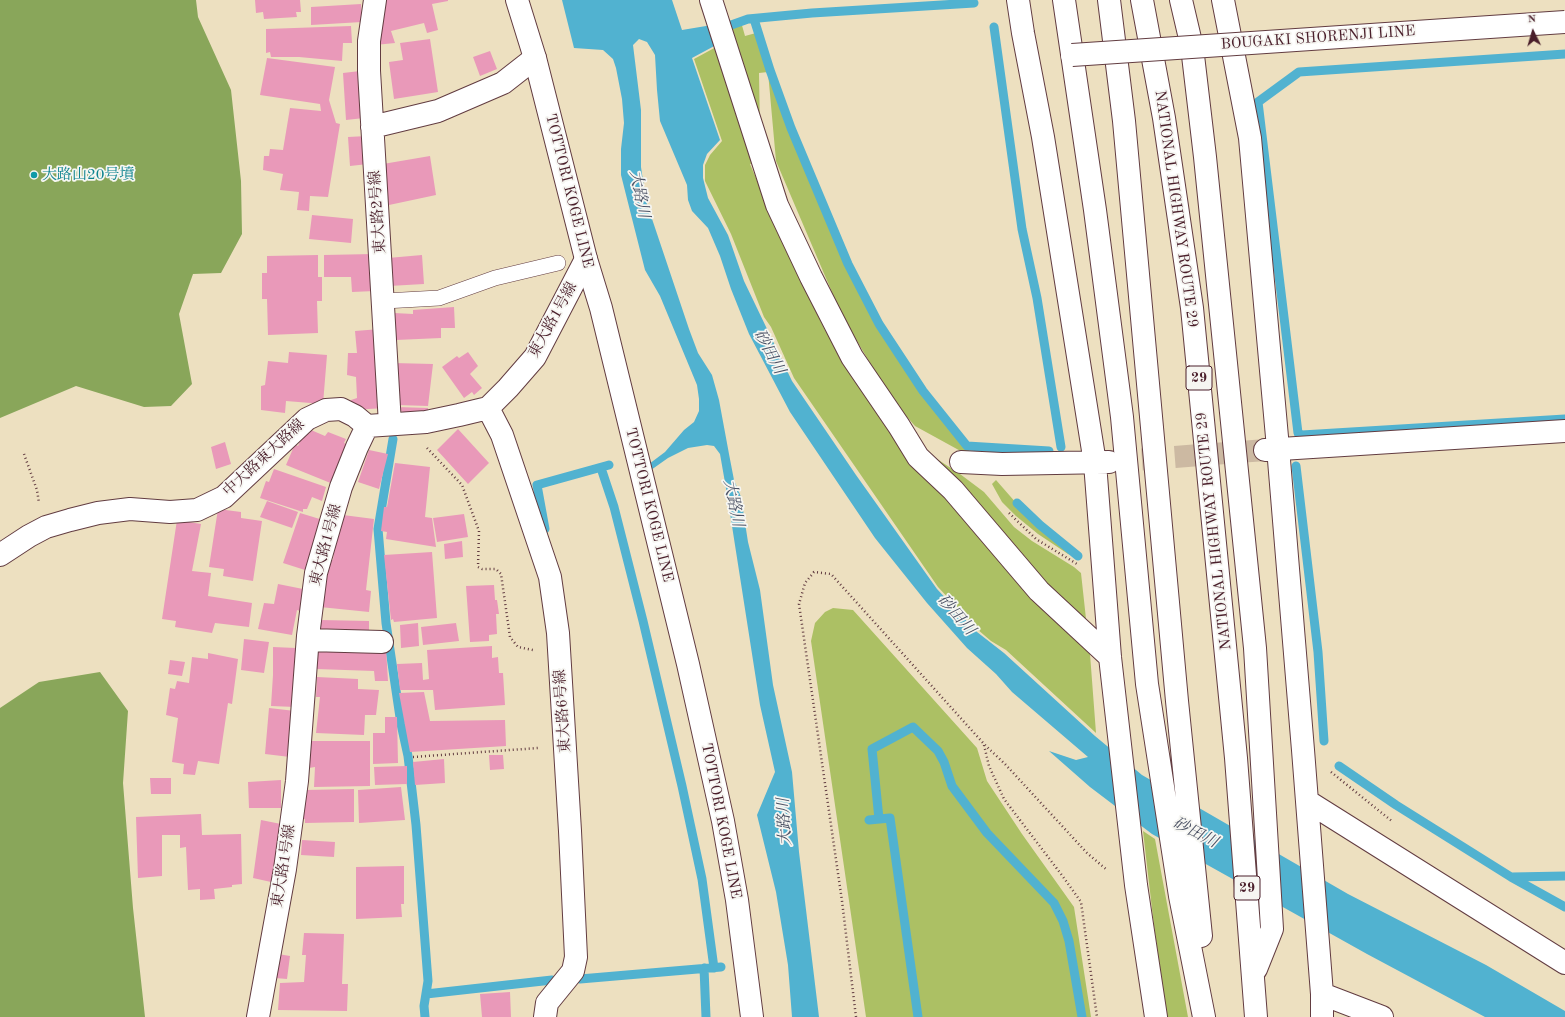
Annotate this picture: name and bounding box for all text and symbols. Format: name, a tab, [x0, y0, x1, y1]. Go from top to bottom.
north arrow	[1513, 12, 1553, 52]
text: N	[1527, 14, 1537, 25]
street label: BOUGAKI SHORENJI LINE	[1220, 22, 1416, 54]
street label: NATIONAL HIGHWAY ROUTE 29	[1150, 89, 1202, 329]
street label: TOTTORI KOGE LINE	[541, 112, 597, 270]
place label: 大路山20号墳	[42, 166, 134, 184]
water label: 大路川	[625, 169, 653, 219]
marker: 大路山20号墳	[29, 170, 39, 180]
street label: 東大路2号線	[366, 170, 390, 254]
street label: 東大路1号線	[525, 279, 581, 361]
water label: 砂田川	[749, 326, 789, 378]
road number: 29	[1186, 366, 1212, 390]
street label: NATIONAL HIGHWAY ROUTE 29	[1193, 411, 1235, 651]
street label: 中大路東大路線	[219, 416, 309, 500]
street label: TOTTORI KOGE LINE	[621, 426, 677, 584]
water label: 大路川	[719, 478, 747, 528]
street label: 東大路1号線	[306, 502, 346, 588]
water label: 砂田川	[933, 591, 979, 639]
street label: 東大路6号線	[551, 669, 575, 753]
street label: TOTTORI KOGE LINE	[697, 742, 745, 900]
water label: 大路川	[774, 798, 796, 846]
water label: 砂田川	[1169, 814, 1221, 852]
street label: 東大路1号線	[269, 823, 299, 909]
road number: 29	[1234, 876, 1260, 900]

